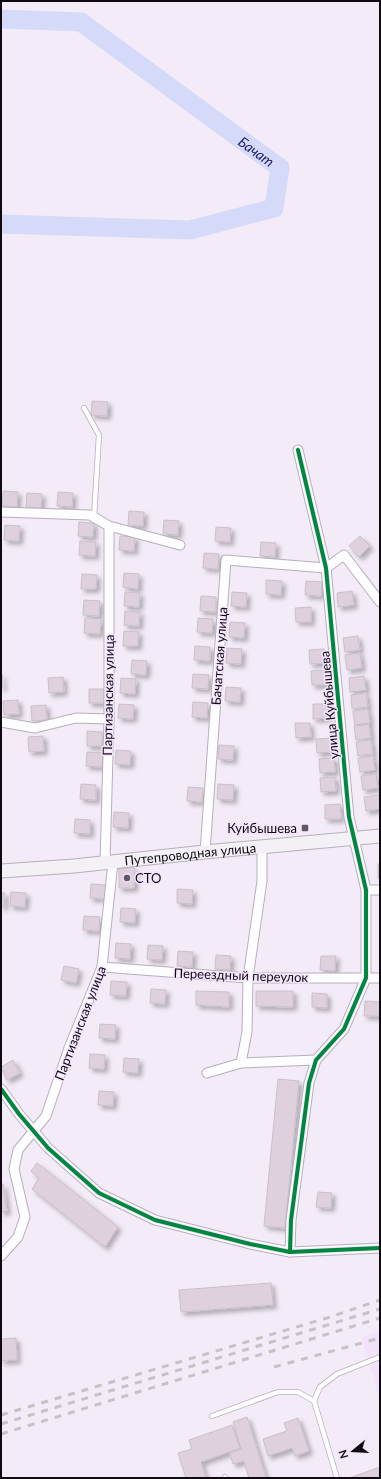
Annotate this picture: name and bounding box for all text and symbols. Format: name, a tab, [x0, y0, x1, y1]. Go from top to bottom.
water label: Бачат	[236, 132, 278, 170]
street label: Бачатская улица	[208, 606, 230, 706]
street label: Партизанская улица	[99, 634, 117, 756]
street label: улица Куйбышева	[316, 650, 342, 760]
place label: Куйбышева	[227, 820, 297, 836]
marker: Куйбышева	[300, 823, 310, 833]
street label: Путепроводная улица	[124, 839, 257, 869]
place label: СТО	[135, 870, 161, 886]
marker: СТО	[122, 873, 132, 883]
street label: Партизанская улица	[51, 964, 109, 1082]
street label: Переездный переулок	[173, 965, 309, 985]
north arrow	[333, 1431, 373, 1471]
text: N	[336, 1448, 351, 1460]

